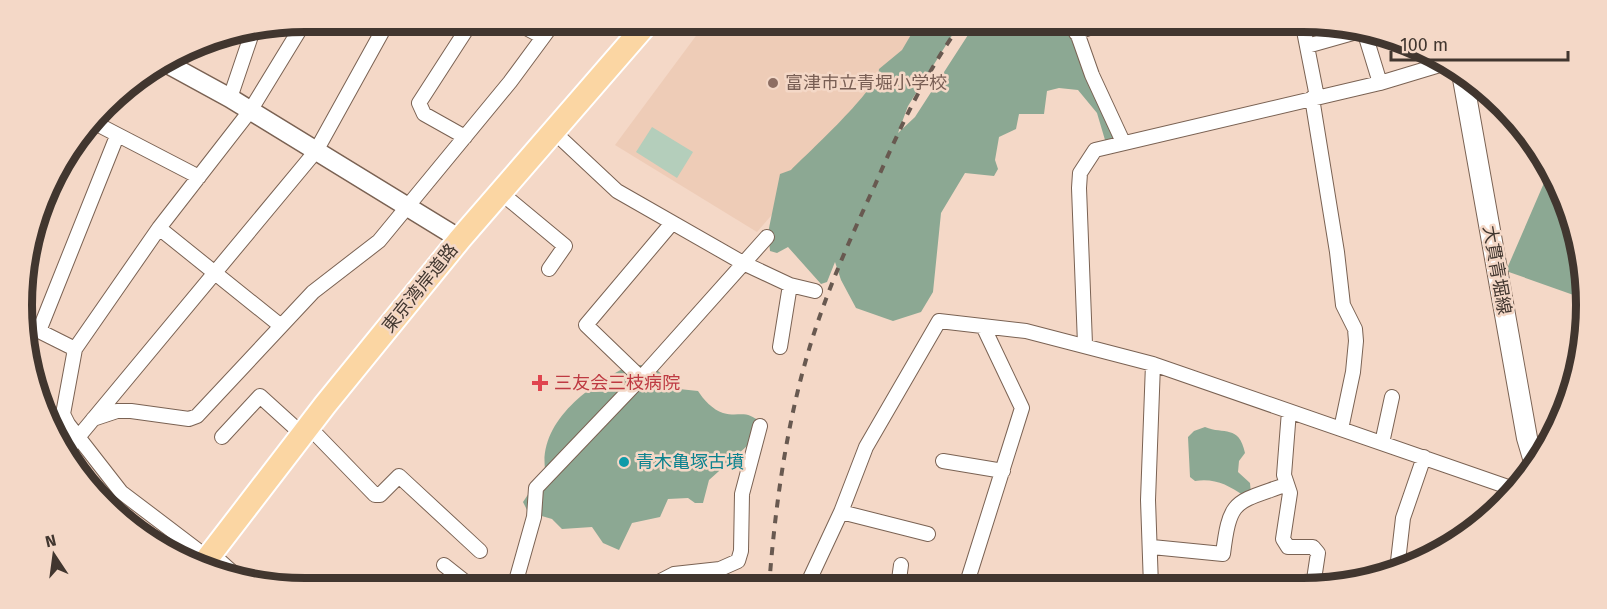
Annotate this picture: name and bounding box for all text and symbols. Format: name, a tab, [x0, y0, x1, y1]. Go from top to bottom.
scale bar	[1391, 24, 1568, 62]
text: 100 m	[1400, 34, 1448, 56]
place label: 富津市立青堀小学校	[785, 72, 947, 94]
marker: 富津市立青堀小学校	[766, 76, 780, 90]
street label: 大貫青堀線	[1478, 224, 1516, 316]
street label: 東京湾岸道路	[377, 239, 463, 337]
place label: 三友会三枝病院	[554, 372, 680, 394]
marker: 三友会三枝病院	[531, 374, 549, 392]
place label: 青木亀塚古墳	[636, 451, 744, 473]
marker: 青木亀塚古墳	[617, 455, 631, 469]
north arrow	[24, 525, 84, 585]
text: N	[43, 530, 58, 551]

